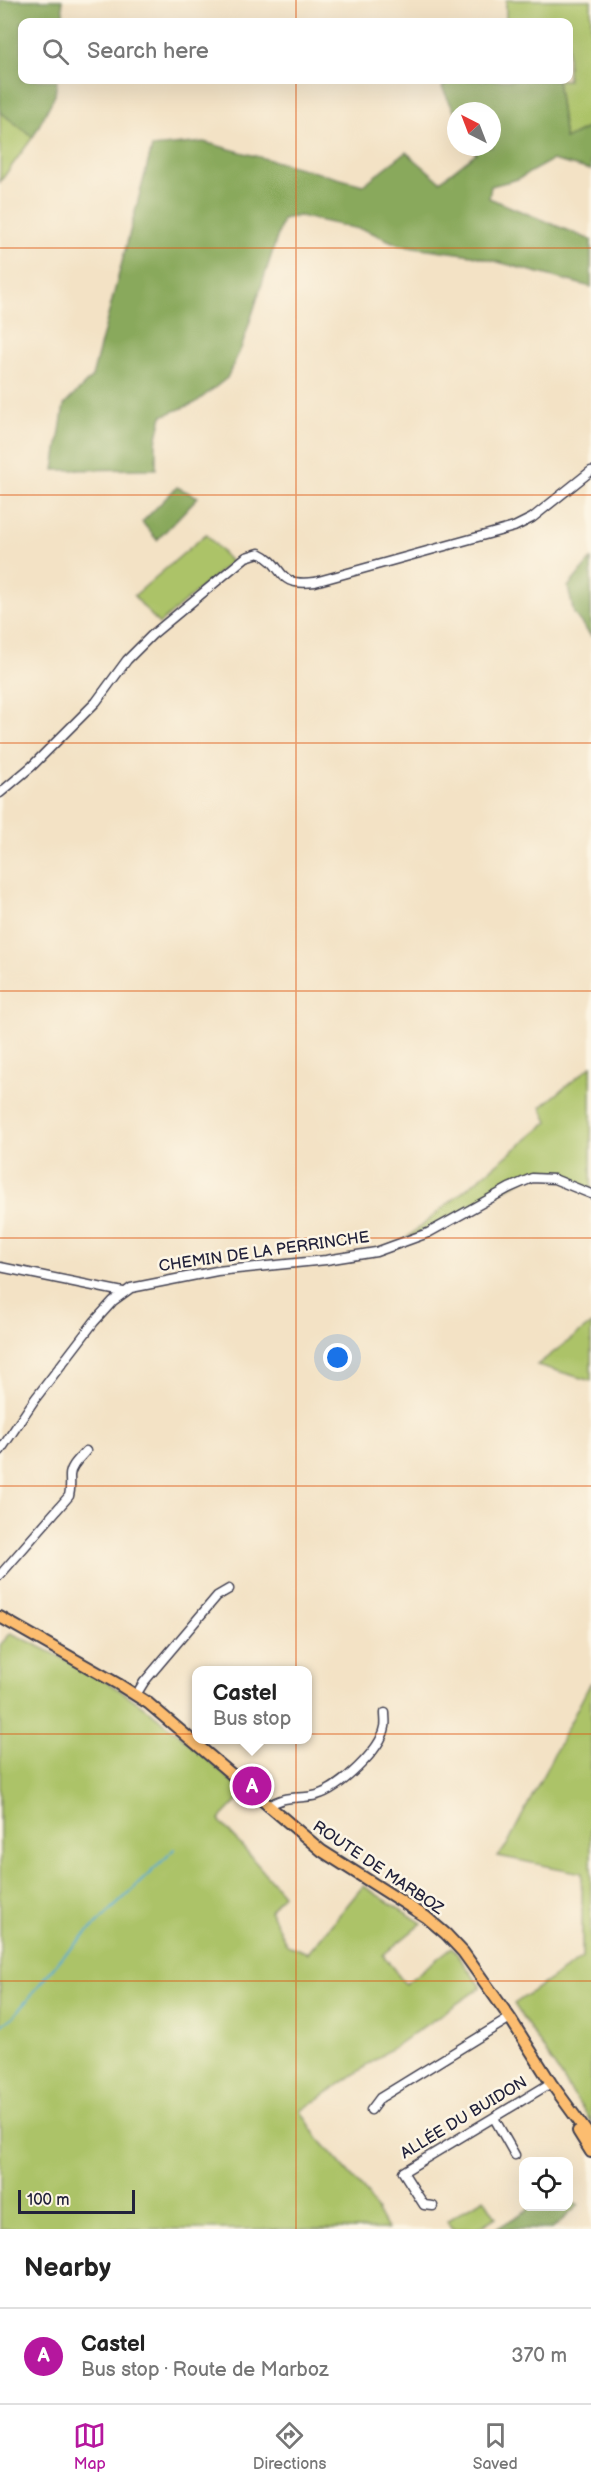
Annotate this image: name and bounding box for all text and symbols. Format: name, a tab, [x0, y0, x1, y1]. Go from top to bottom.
search box	[18, 18, 573, 84]
icon: search	[39, 35, 72, 68]
text: Search here	[87, 38, 209, 65]
north arrow	[447, 102, 501, 156]
street label: CHEMIN DE LA PERRINCHE	[157, 1228, 371, 1276]
your location	[323, 1343, 352, 1372]
popup	[192, 1666, 312, 1744]
text: Castel	[213, 1680, 277, 1707]
text: Bus stop	[213, 1707, 291, 1731]
pin: A	[232, 1764, 272, 1808]
street label: ROUTE DE MARBOZ	[309, 1817, 447, 1919]
street label: ALLÉE DU BUIDON	[396, 2071, 531, 2163]
map controls	[519, 2157, 573, 2211]
button: locate	[519, 2157, 573, 2211]
scale bar	[18, 2187, 135, 2214]
text: 100 m	[27, 2191, 70, 2210]
text: Nearby	[24, 2253, 111, 2284]
text: Castel	[81, 2331, 145, 2358]
text: A	[37, 2344, 50, 2368]
text: 370 m	[511, 2344, 567, 2368]
text: Bus stop · Route de Marboz	[81, 2358, 328, 2382]
tab: Map	[73, 2419, 106, 2474]
tab: Directions	[253, 2419, 326, 2474]
tab: Saved	[473, 2419, 518, 2474]

